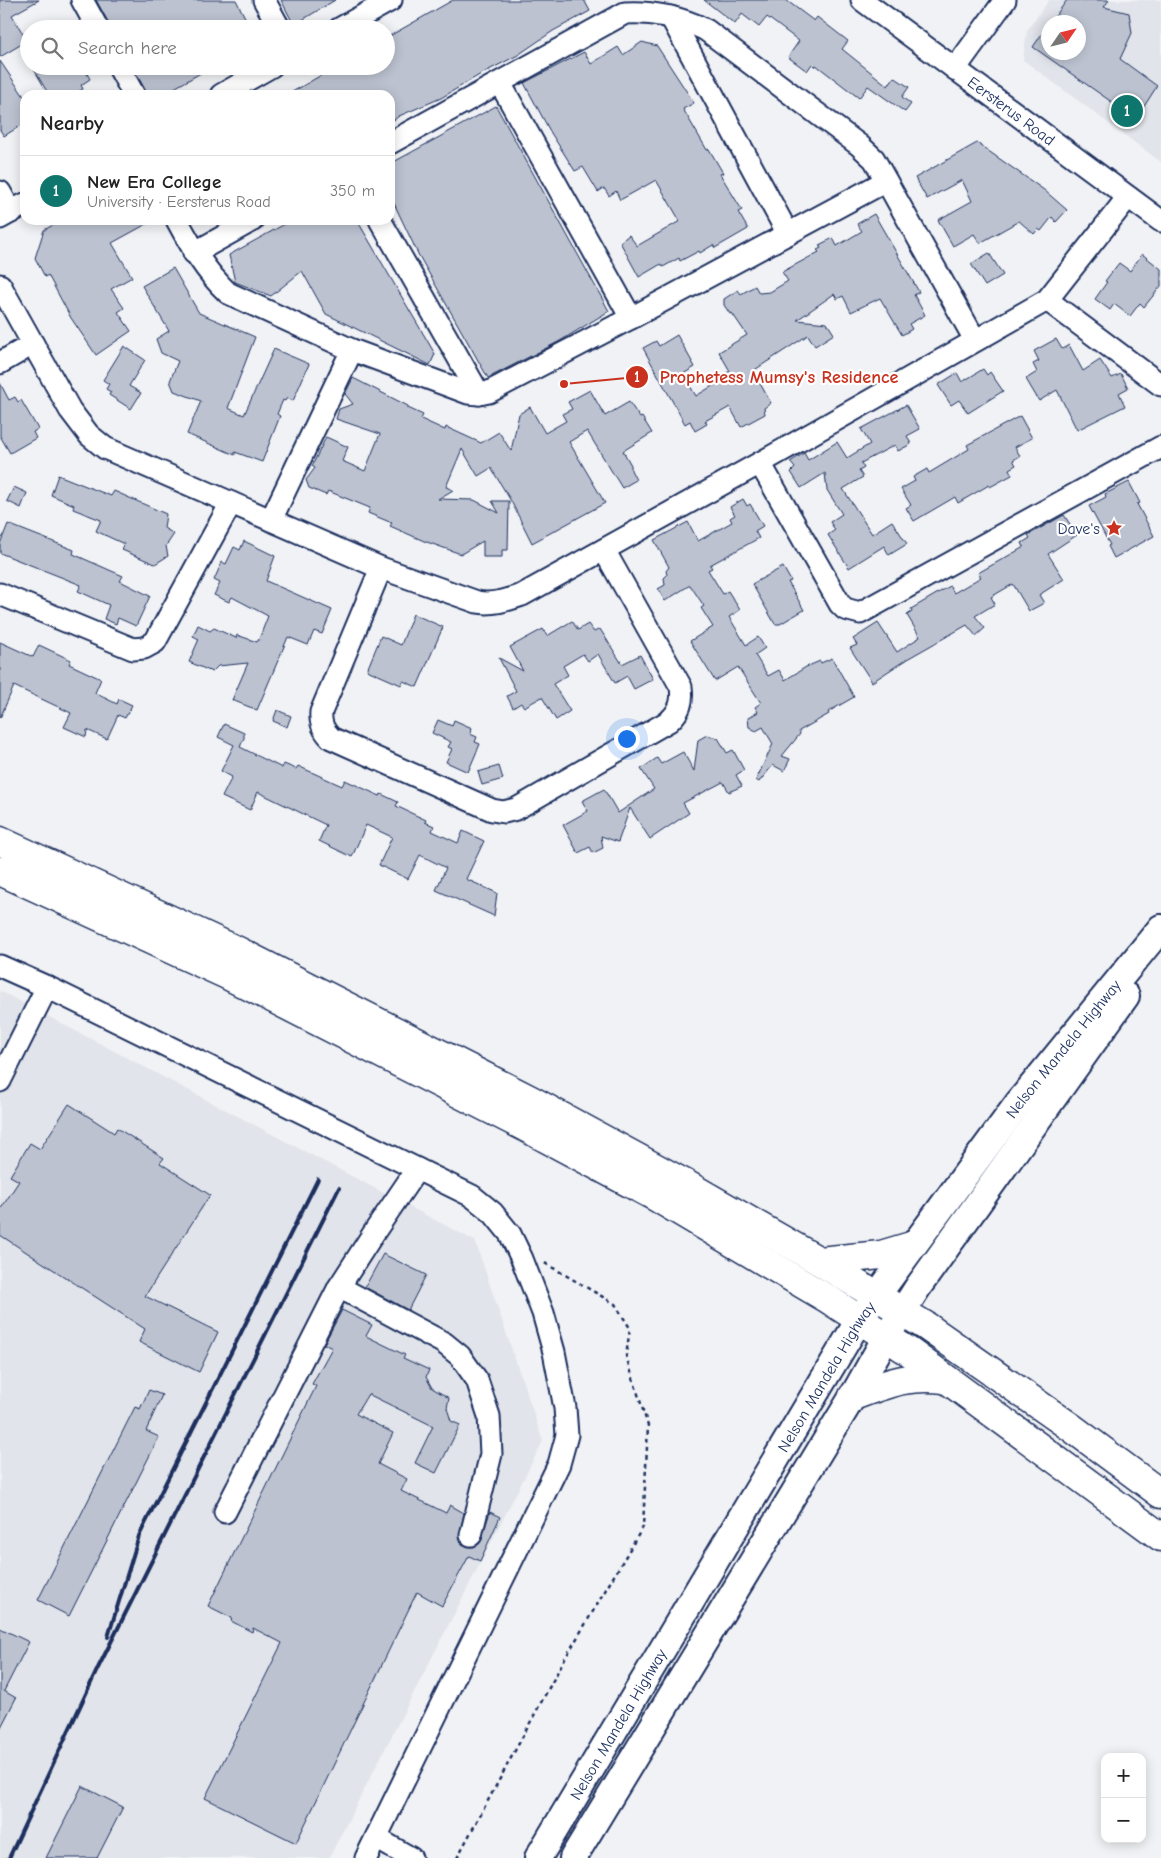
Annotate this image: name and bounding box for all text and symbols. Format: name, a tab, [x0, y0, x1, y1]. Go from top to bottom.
north arrow	[1041, 15, 1086, 60]
search box	[20, 20, 395, 75]
icon: search	[38, 34, 66, 62]
text: Search here	[78, 37, 177, 59]
street label: Eersterus Road	[964, 73, 1058, 150]
pin: 1	[1111, 92, 1143, 130]
text: Nearby	[40, 111, 104, 135]
text: New Era College	[87, 171, 221, 193]
text: 1	[53, 182, 59, 200]
text: 350 m	[330, 182, 375, 200]
text: University · Eersterus Road	[87, 193, 271, 211]
callout: Prophetess Mumsy's Residence	[625, 360, 908, 393]
text: Prophetess Mumsy's Residence	[660, 367, 898, 388]
text: 1	[634, 368, 640, 386]
place icon: Dave's	[1104, 518, 1124, 538]
place label: Dave's	[1058, 520, 1100, 538]
your location	[614, 726, 640, 752]
street label: Nelson Mandela Highway	[1002, 976, 1126, 1122]
street label: Nelson Mandela Highway	[774, 1298, 880, 1455]
street label: Nelson Mandela Highway	[567, 1645, 671, 1803]
map controls	[1101, 1753, 1146, 1843]
button: +	[1101, 1753, 1146, 1798]
button: −	[1101, 1798, 1146, 1843]

